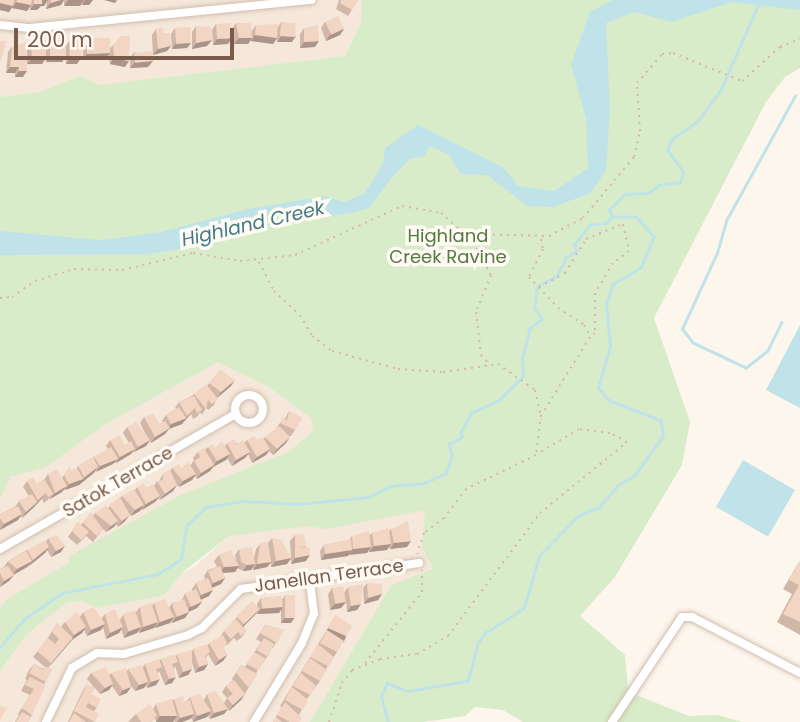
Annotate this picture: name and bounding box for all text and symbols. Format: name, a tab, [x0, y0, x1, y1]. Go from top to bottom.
scale bar	[18, 14, 238, 58]
text: 200 m	[27, 25, 93, 54]
water label: Highland Creek	[179, 196, 327, 252]
park label: Highland Creek Ravine	[389, 226, 507, 268]
street label: Satok Terrace	[59, 442, 177, 522]
street label: Janellan Terrace	[253, 555, 405, 597]

